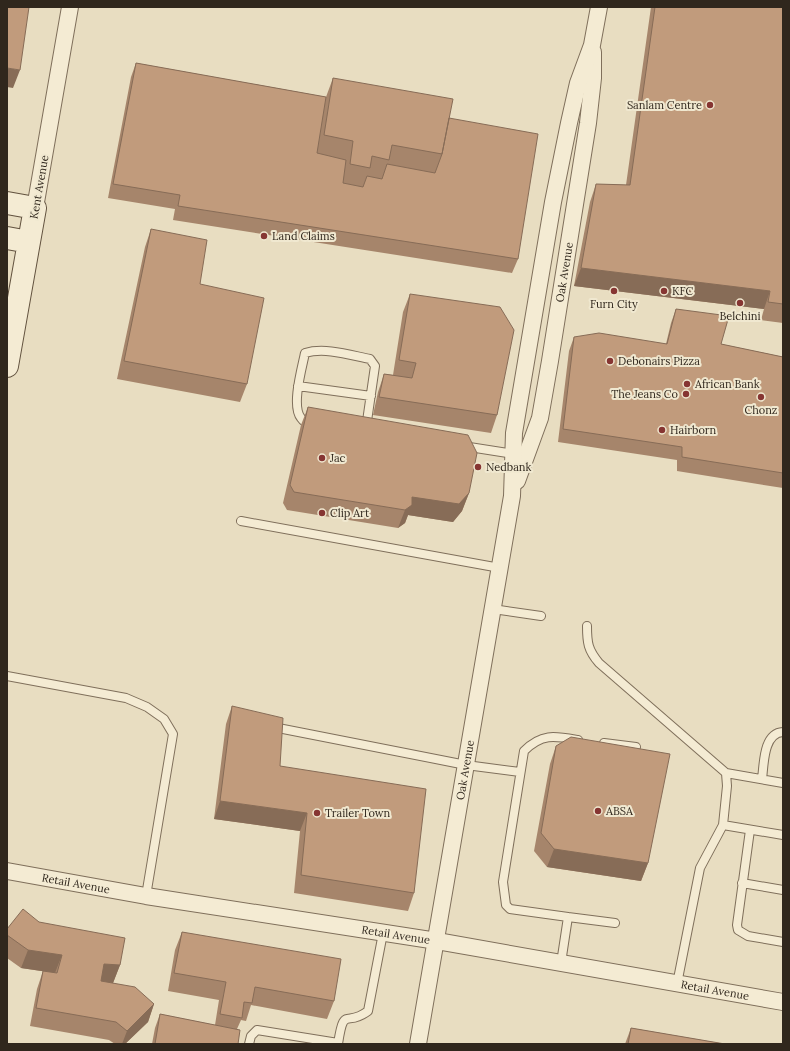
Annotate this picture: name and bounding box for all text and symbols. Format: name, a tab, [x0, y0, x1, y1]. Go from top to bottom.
place label: Sanlam Centre	[627, 98, 702, 112]
marker: Sanlam Centre	[705, 100, 715, 110]
street label: Kent Avenue	[27, 154, 51, 220]
place label: Land Claims	[272, 229, 335, 243]
marker: Land Claims	[259, 231, 269, 241]
street label: Oak Avenue	[553, 241, 576, 303]
place label: KFC	[672, 284, 693, 298]
marker: Furn City	[609, 286, 619, 296]
marker: KFC	[659, 286, 669, 296]
place label: Furn City	[590, 297, 638, 311]
marker: Belchini	[735, 298, 745, 308]
place label: Belchini	[719, 309, 761, 323]
place label: Debonairs Pizza	[618, 354, 700, 368]
marker: Debonairs Pizza	[605, 356, 615, 366]
place label: African Bank	[694, 377, 760, 391]
marker: African Bank	[682, 379, 692, 389]
place label: The Jeans Co	[611, 387, 678, 401]
marker: The Jeans Co	[681, 389, 691, 399]
marker: Chonz	[756, 392, 766, 402]
place label: Chonz	[744, 403, 778, 417]
place label: Hairborn	[670, 423, 717, 437]
marker: Hairborn	[657, 425, 667, 435]
place label: Jac	[329, 451, 346, 465]
marker: Jac	[317, 453, 327, 463]
place label: Nedbank	[486, 460, 532, 474]
marker: Nedbank	[473, 462, 483, 472]
place label: Clip Art	[330, 506, 370, 520]
marker: Clip Art	[317, 508, 327, 518]
street label: Oak Avenue	[453, 739, 477, 801]
place label: ABSA	[605, 804, 634, 818]
place label: Trailer Town	[325, 806, 391, 820]
marker: ABSA	[593, 806, 603, 816]
marker: Trailer Town	[312, 808, 322, 818]
street label: Retail Avenue	[41, 870, 111, 896]
street label: Retail Avenue	[361, 922, 431, 947]
street label: Retail Avenue	[680, 977, 750, 1003]

